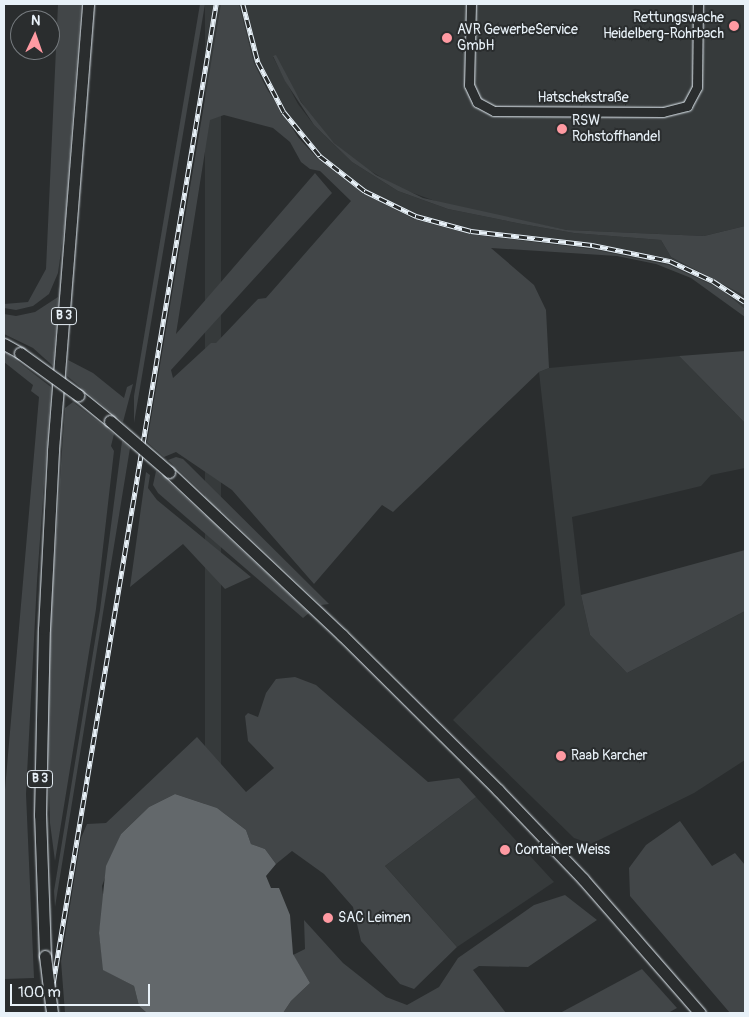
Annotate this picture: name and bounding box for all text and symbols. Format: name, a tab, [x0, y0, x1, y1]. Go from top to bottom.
north arrow	[10, 10, 60, 60]
place label: Rettungswache Heidelberg-Rohrbach	[603, 10, 724, 42]
text: N	[31, 12, 41, 29]
marker: Rettungswache Heidelberg-Rohrbach	[728, 20, 740, 32]
place label: AVR GewerbeService GmbH	[457, 22, 578, 54]
marker: AVR GewerbeService GmbH	[441, 32, 453, 44]
street label: Hatschekstraße	[537, 90, 629, 106]
place label: RSW Rohstoffhandel	[572, 113, 661, 146]
marker: RSW Rohstoffhandel	[556, 123, 568, 135]
road number: B 3	[50, 306, 78, 326]
place label: Raab Karcher	[571, 748, 648, 764]
marker: Raab Karcher	[555, 750, 567, 762]
road number: B 3	[26, 770, 54, 789]
place label: Container Weiss	[515, 842, 610, 858]
marker: Container Weiss	[499, 844, 511, 856]
place label: SAC Leimen	[338, 910, 411, 926]
marker: SAC Leimen	[322, 912, 334, 924]
scale bar	[12, 974, 152, 1006]
text: 100 m	[18, 983, 61, 1002]

